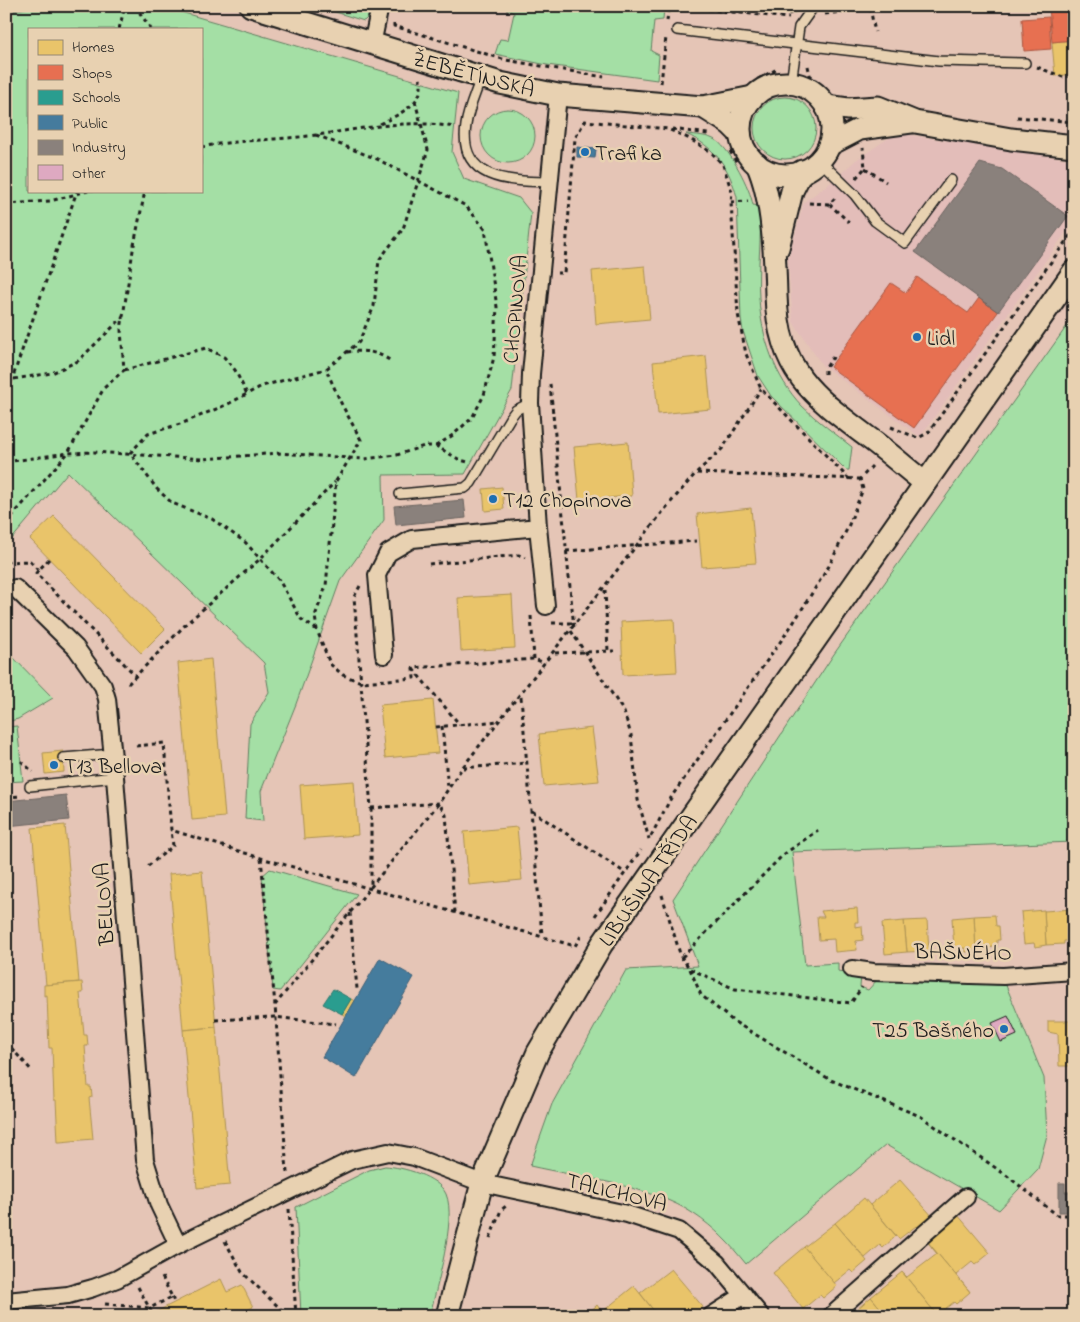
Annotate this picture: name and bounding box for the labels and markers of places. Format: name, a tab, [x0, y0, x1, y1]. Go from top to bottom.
place label: Trafika	[595, 139, 662, 171]
marker: Trafika	[579, 146, 591, 158]
place label: Lidl	[927, 324, 955, 356]
marker: Lidl	[911, 331, 923, 343]
place label: T12 Chopinova	[503, 486, 632, 518]
marker: T12 Chopinova	[487, 493, 499, 505]
place label: T13 Bellova	[64, 752, 162, 784]
marker: T13 Bellova	[48, 759, 60, 771]
place label: T25 Bašného	[872, 1016, 994, 1048]
marker: T25 Bašného	[998, 1023, 1010, 1035]

